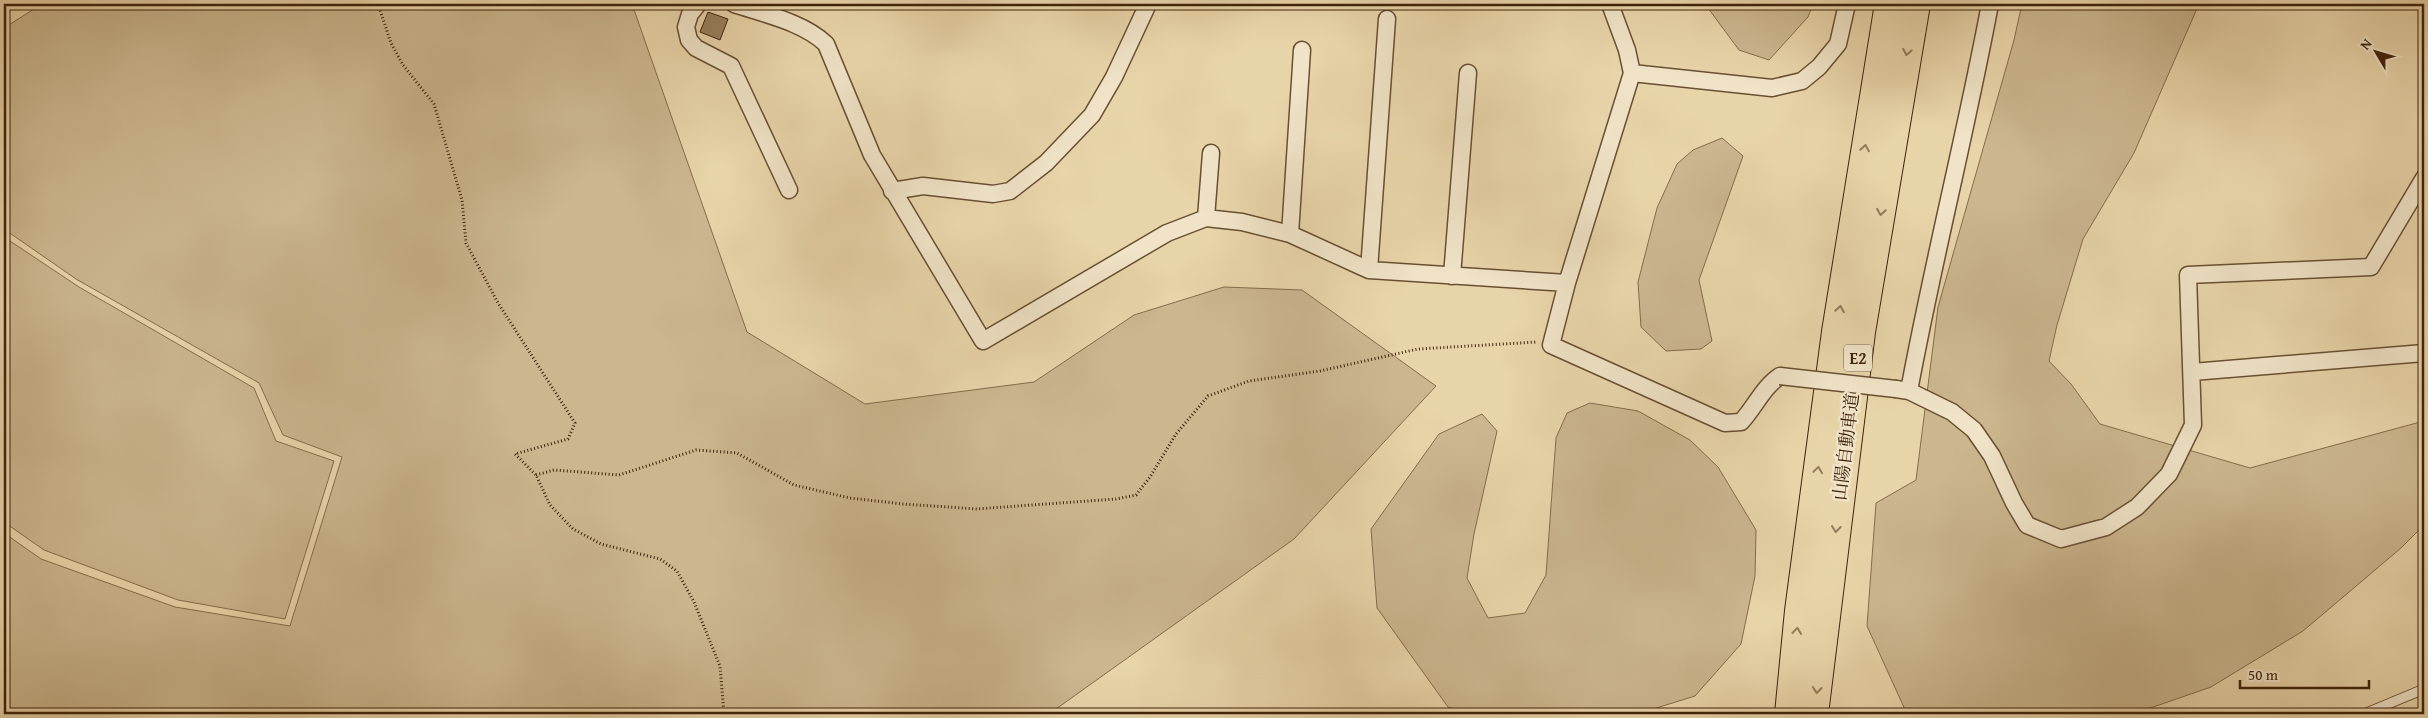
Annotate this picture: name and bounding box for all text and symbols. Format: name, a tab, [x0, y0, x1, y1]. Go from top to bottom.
north arrow	[2350, 28, 2400, 78]
text: N	[2355, 34, 2377, 54]
one-way arrow	[1902, 47, 1912, 56]
one-way arrow	[1859, 144, 1869, 153]
one-way arrow	[1876, 208, 1886, 216]
one-way arrow	[1834, 304, 1844, 313]
road number: E2	[1844, 344, 1872, 372]
street label: 山陽自動車道	[1826, 392, 1865, 502]
one-way arrow	[1812, 465, 1822, 474]
one-way arrow	[1831, 525, 1842, 533]
one-way arrow	[1791, 627, 1802, 635]
scale bar	[2240, 658, 2369, 690]
text: 50 m	[2248, 664, 2279, 685]
one-way arrow	[1812, 686, 1823, 694]

